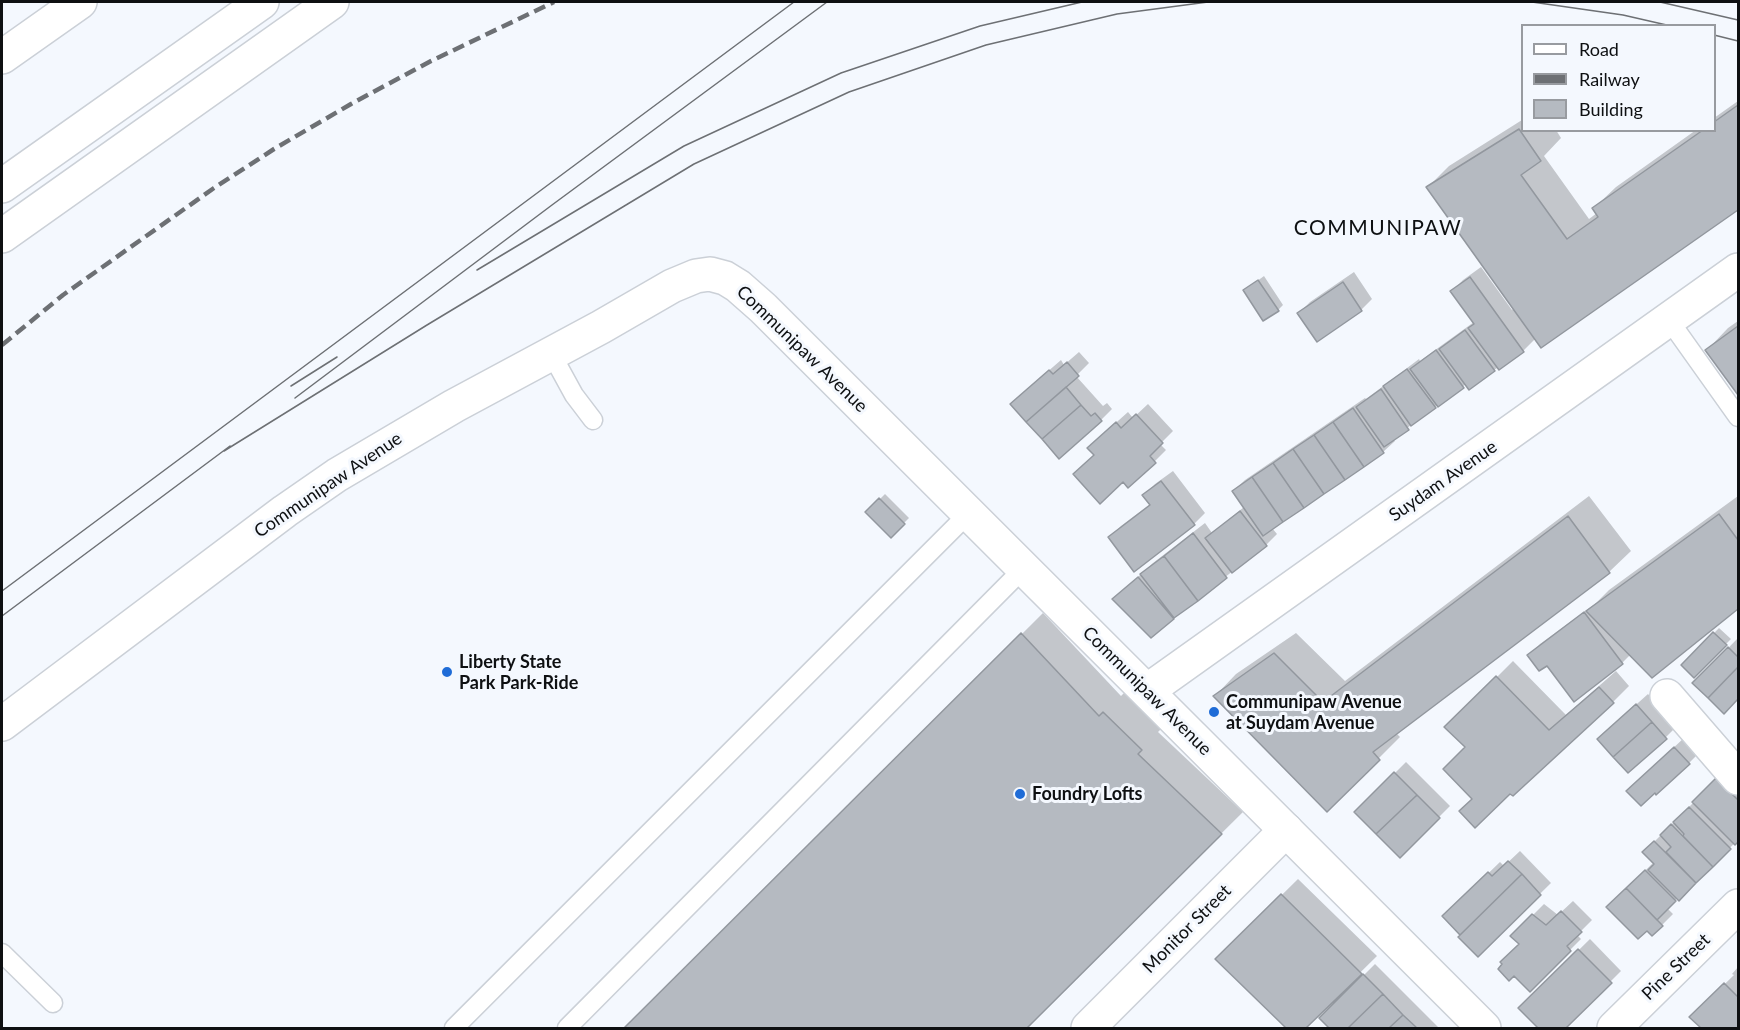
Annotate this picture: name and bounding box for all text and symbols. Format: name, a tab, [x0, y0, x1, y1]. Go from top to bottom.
legend	[1521, 24, 1716, 132]
text: Road	[1579, 38, 1619, 60]
text: Railway	[1579, 68, 1640, 90]
text: Building	[1579, 98, 1643, 120]
district label: COMMUNIPAW	[1294, 215, 1462, 241]
street label: Communipaw Avenue	[732, 281, 872, 417]
street label: Communipaw Avenue	[250, 428, 406, 542]
street label: Suydam Avenue	[1385, 436, 1501, 526]
street label: Communipaw Avenue	[1078, 622, 1216, 760]
place label: Liberty State Park Park-Ride	[459, 651, 578, 694]
marker: Liberty State Park Park-Ride	[440, 665, 454, 679]
place label: Communipaw Avenue at Suydam Avenue	[1226, 691, 1402, 734]
marker: Communipaw Avenue at Suydam Avenue	[1207, 705, 1221, 719]
place label: Foundry Lofts	[1032, 783, 1142, 805]
marker: Foundry Lofts	[1013, 787, 1027, 801]
street label: Monitor Street	[1138, 880, 1236, 978]
street label: Pine Street	[1637, 929, 1715, 1005]

